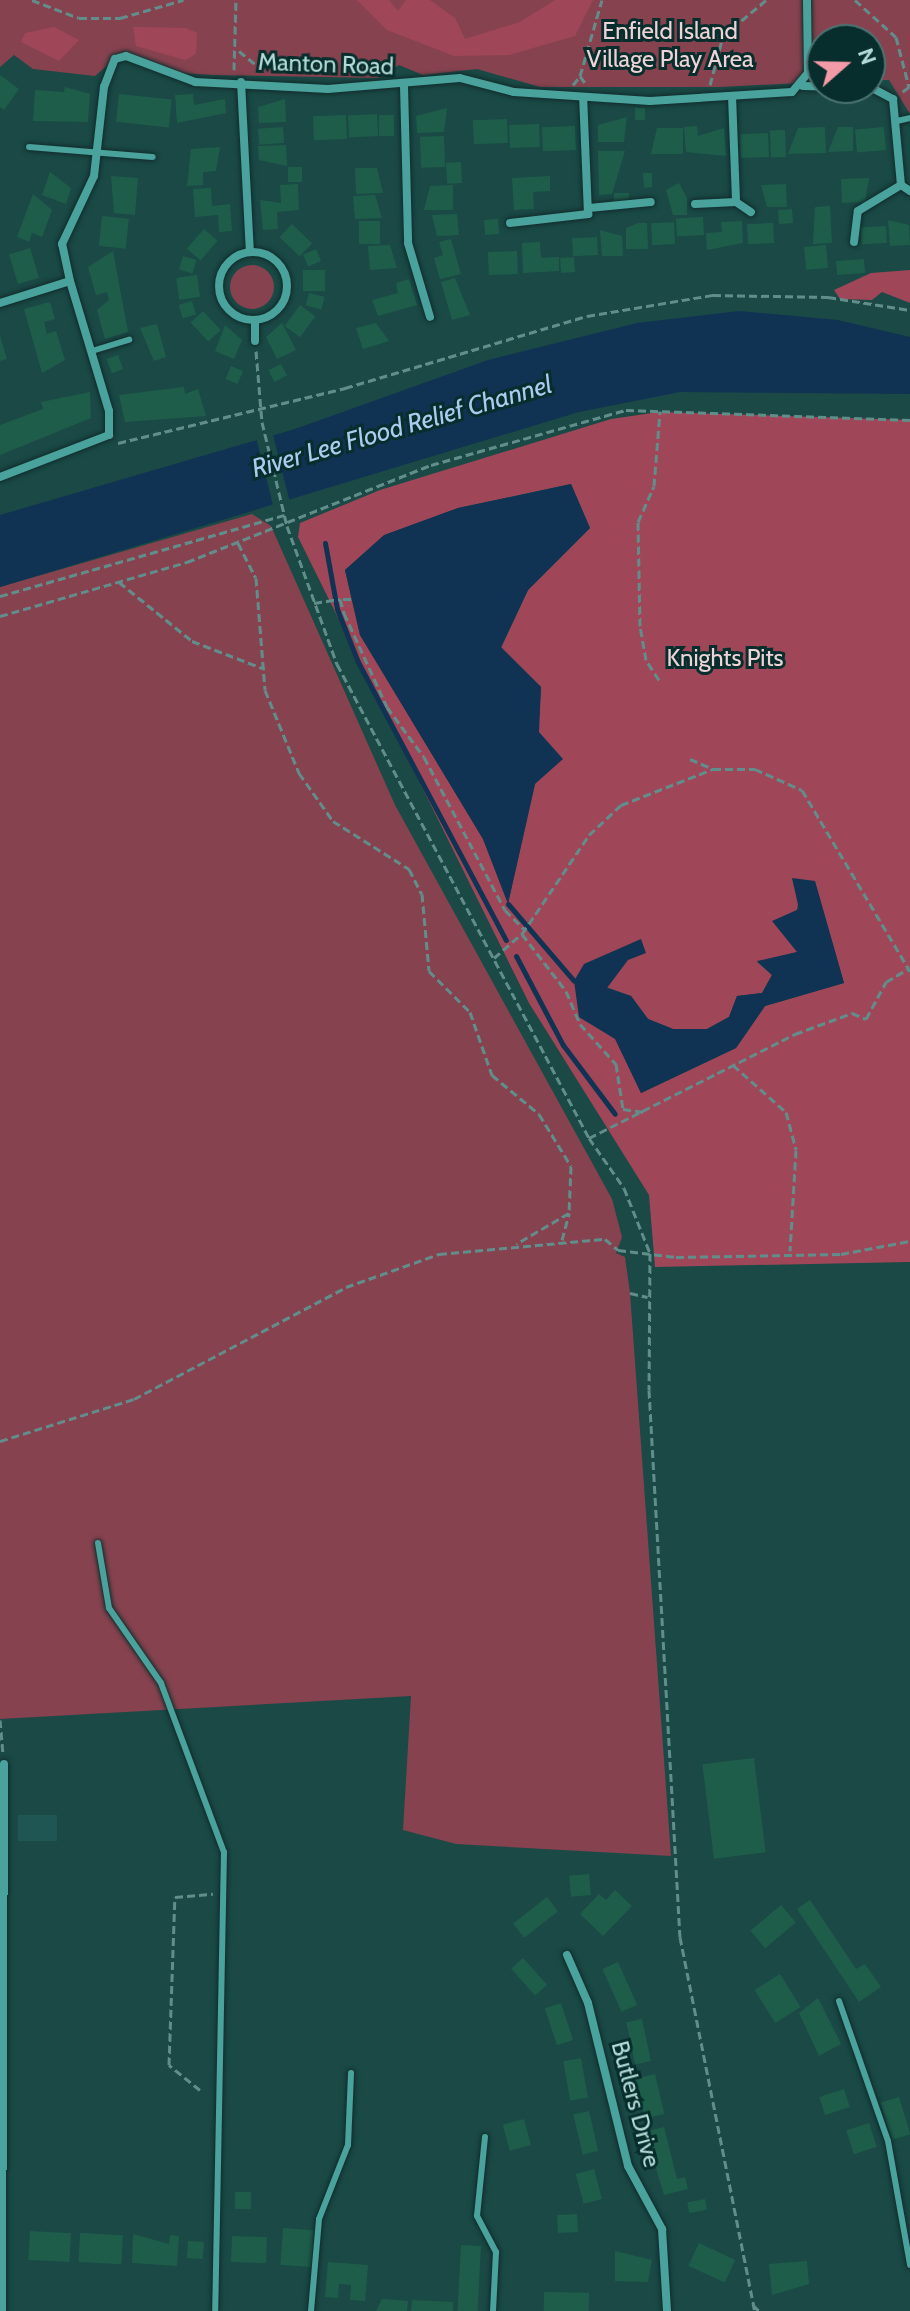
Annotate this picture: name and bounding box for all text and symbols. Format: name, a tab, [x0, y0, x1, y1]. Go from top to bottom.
park label: Enfield Island Village Play Area	[587, 17, 753, 73]
north arrow	[806, 24, 886, 104]
text: N	[852, 44, 882, 68]
street label: Manton Road	[257, 47, 395, 81]
water label: River Lee Flood Relief Channel	[248, 369, 556, 485]
park label: Knights Pits	[667, 644, 783, 672]
street label: Butlers Drive	[605, 2038, 667, 2170]

